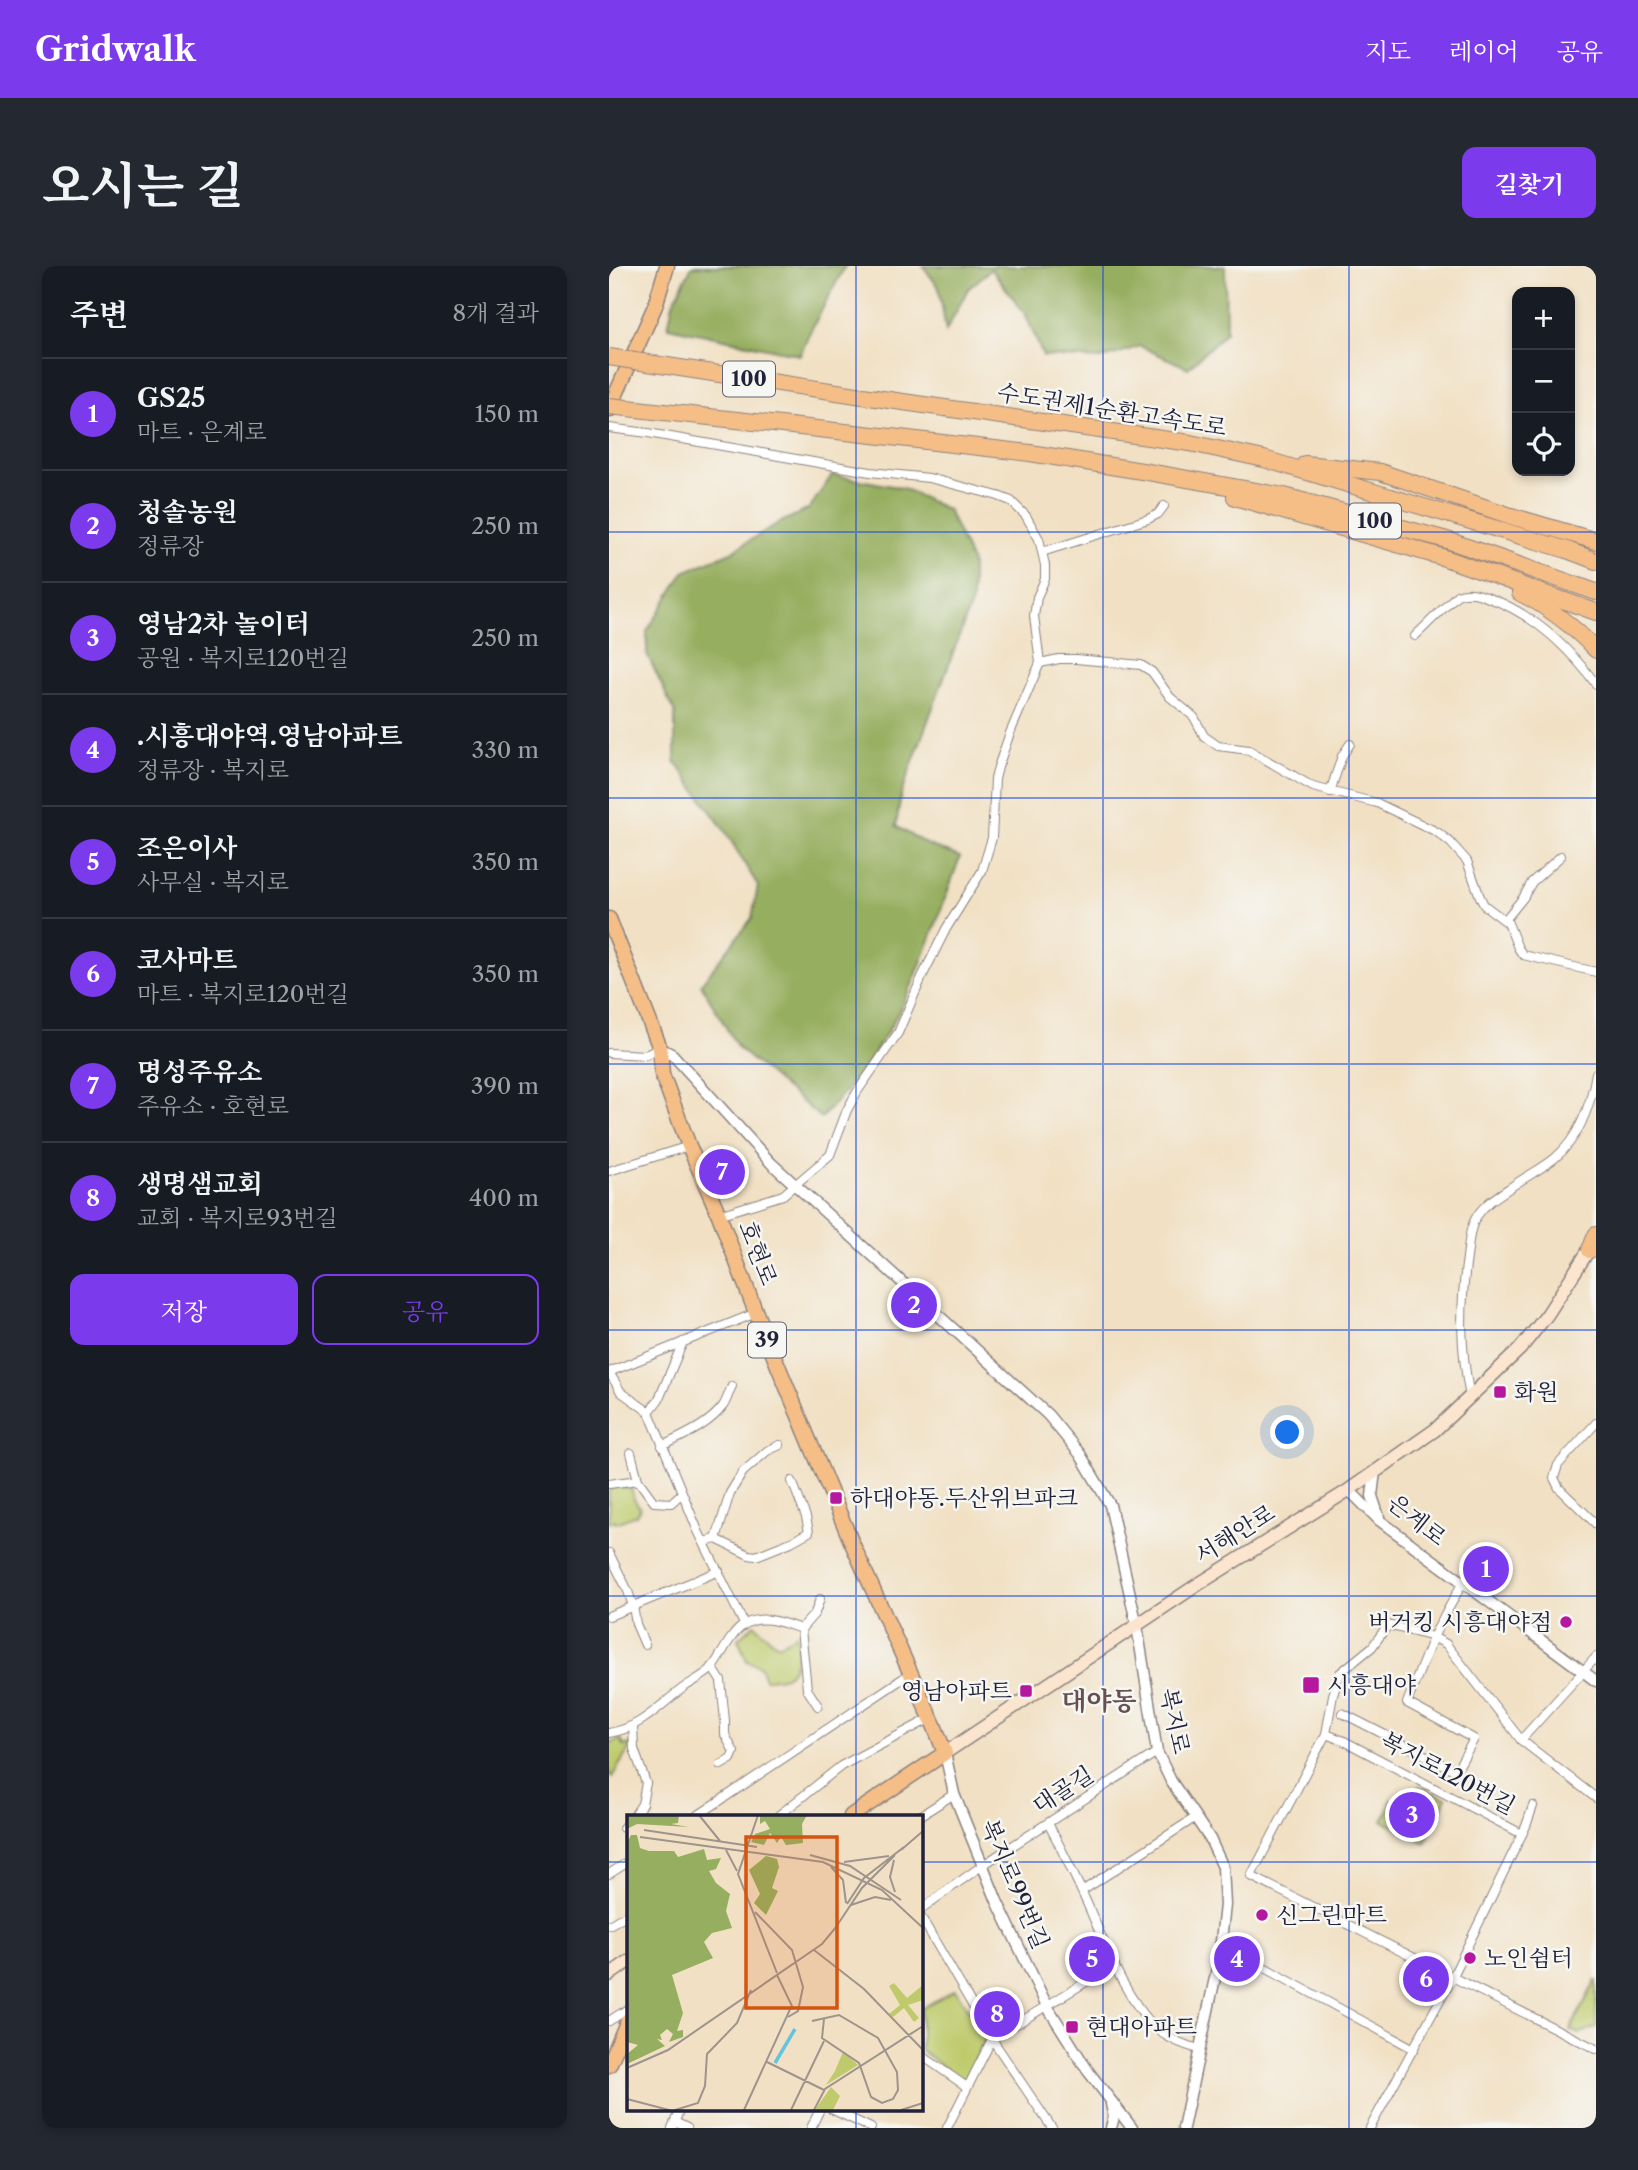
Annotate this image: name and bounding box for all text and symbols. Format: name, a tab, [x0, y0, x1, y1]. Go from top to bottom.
text: Gridwalk	[35, 29, 196, 70]
text: 지도	[1365, 37, 1411, 66]
text: 레이어	[1449, 37, 1519, 66]
text: 공유	[1557, 37, 1603, 66]
button: 길찾기	[1462, 147, 1596, 218]
text: 오시는 길	[42, 155, 244, 216]
map controls	[1512, 287, 1575, 476]
button: +	[1512, 287, 1575, 350]
text: 주변	[70, 296, 128, 333]
text: 8개 결과	[453, 299, 539, 327]
button: −	[1512, 350, 1575, 413]
road number: 100	[723, 362, 775, 396]
street label: 수도권제1순환고속도로	[995, 378, 1229, 442]
text: GS25	[137, 382, 205, 414]
text: 1	[88, 400, 98, 428]
text: 150 m	[475, 400, 539, 428]
button: locate	[1512, 413, 1575, 476]
text: 마트 · 은계로	[137, 418, 267, 446]
text: 청솔농원	[137, 496, 237, 528]
road number: 100	[1349, 504, 1401, 538]
text: 2	[86, 512, 100, 540]
text: 250 m	[471, 512, 539, 540]
text: 정류장	[137, 532, 204, 560]
text: 영남2차 놀이터	[137, 608, 310, 640]
text: 3	[87, 624, 100, 652]
text: 250 m	[471, 624, 539, 652]
text: 공원 · 복지로120번길	[137, 644, 349, 672]
text: .시흥대야역.영남아파트	[137, 720, 403, 752]
text: 4	[86, 736, 100, 764]
text: 330 m	[472, 736, 539, 764]
text: 정류장 · 복지로	[137, 756, 289, 784]
text: 조은이사	[137, 832, 237, 864]
text: 5	[87, 848, 99, 876]
text: 350 m	[472, 848, 539, 876]
text: 사무실 · 복지로	[137, 868, 289, 896]
text: 코사마트	[137, 944, 237, 976]
text: 6	[86, 960, 100, 988]
text: 350 m	[472, 960, 539, 988]
text: 마트 · 복지로120번길	[137, 980, 349, 1008]
text: 명성주유소	[137, 1056, 263, 1088]
text: 7	[87, 1072, 99, 1100]
text: 390 m	[471, 1072, 539, 1100]
text: 주유소 · 호현로	[137, 1092, 289, 1120]
pin: 7	[699, 1146, 745, 1198]
text: 생명샘교회	[137, 1168, 263, 1200]
text: 8	[86, 1184, 100, 1212]
text: 400 m	[469, 1184, 539, 1212]
text: 교회 · 복지로93번길	[137, 1204, 337, 1232]
street label: 호현로	[733, 1217, 783, 1289]
button: 저장	[70, 1274, 298, 1345]
button: 공유	[312, 1274, 539, 1345]
pin: 2	[891, 1279, 937, 1331]
road number: 39	[748, 1322, 786, 1358]
place label: 화원	[1514, 1378, 1558, 1406]
marker: 화원	[1492, 1384, 1508, 1400]
your location	[1270, 1415, 1304, 1449]
place label: 하대야동.두산위브파크	[850, 1484, 1078, 1512]
street label: 은계로	[1382, 1488, 1452, 1552]
marker: 하대야동.두산위브파크	[828, 1490, 844, 1506]
street label: 서해안로	[1190, 1499, 1280, 1569]
pin: 1	[1463, 1543, 1509, 1595]
place label: 버거킹 시흥대야점	[1368, 1608, 1552, 1636]
marker: 버거킹 시흥대야점	[1558, 1614, 1574, 1630]
place label: 시흥대야	[1327, 1671, 1417, 1699]
marker: 시흥대야	[1301, 1675, 1321, 1695]
place label: 영남아파트	[901, 1677, 1012, 1705]
marker: 영남아파트	[1018, 1683, 1034, 1699]
district label: 대야동	[1061, 1685, 1137, 1717]
street label: 복지로	[1154, 1685, 1196, 1757]
street label: 복지로120번길	[1376, 1726, 1520, 1820]
street label: 대골길	[1027, 1760, 1099, 1820]
pin: 3	[1389, 1789, 1435, 1841]
inset map	[627, 1815, 922, 2110]
street label: 복지로99번길	[975, 1815, 1055, 1953]
place label: 신그린마트	[1276, 1901, 1387, 1929]
marker: 신그린마트	[1254, 1907, 1270, 1923]
pin: 5	[1069, 1933, 1115, 1985]
pin: 4	[1214, 1933, 1260, 1985]
place label: 노인쉼터	[1484, 1944, 1573, 1972]
marker: 노인쉼터	[1462, 1950, 1478, 1966]
pin: 6	[1403, 1953, 1449, 2005]
pin: 8	[974, 1988, 1020, 2040]
place label: 현대아파트	[1086, 2013, 1197, 2041]
marker: 현대아파트	[1064, 2019, 1080, 2035]

